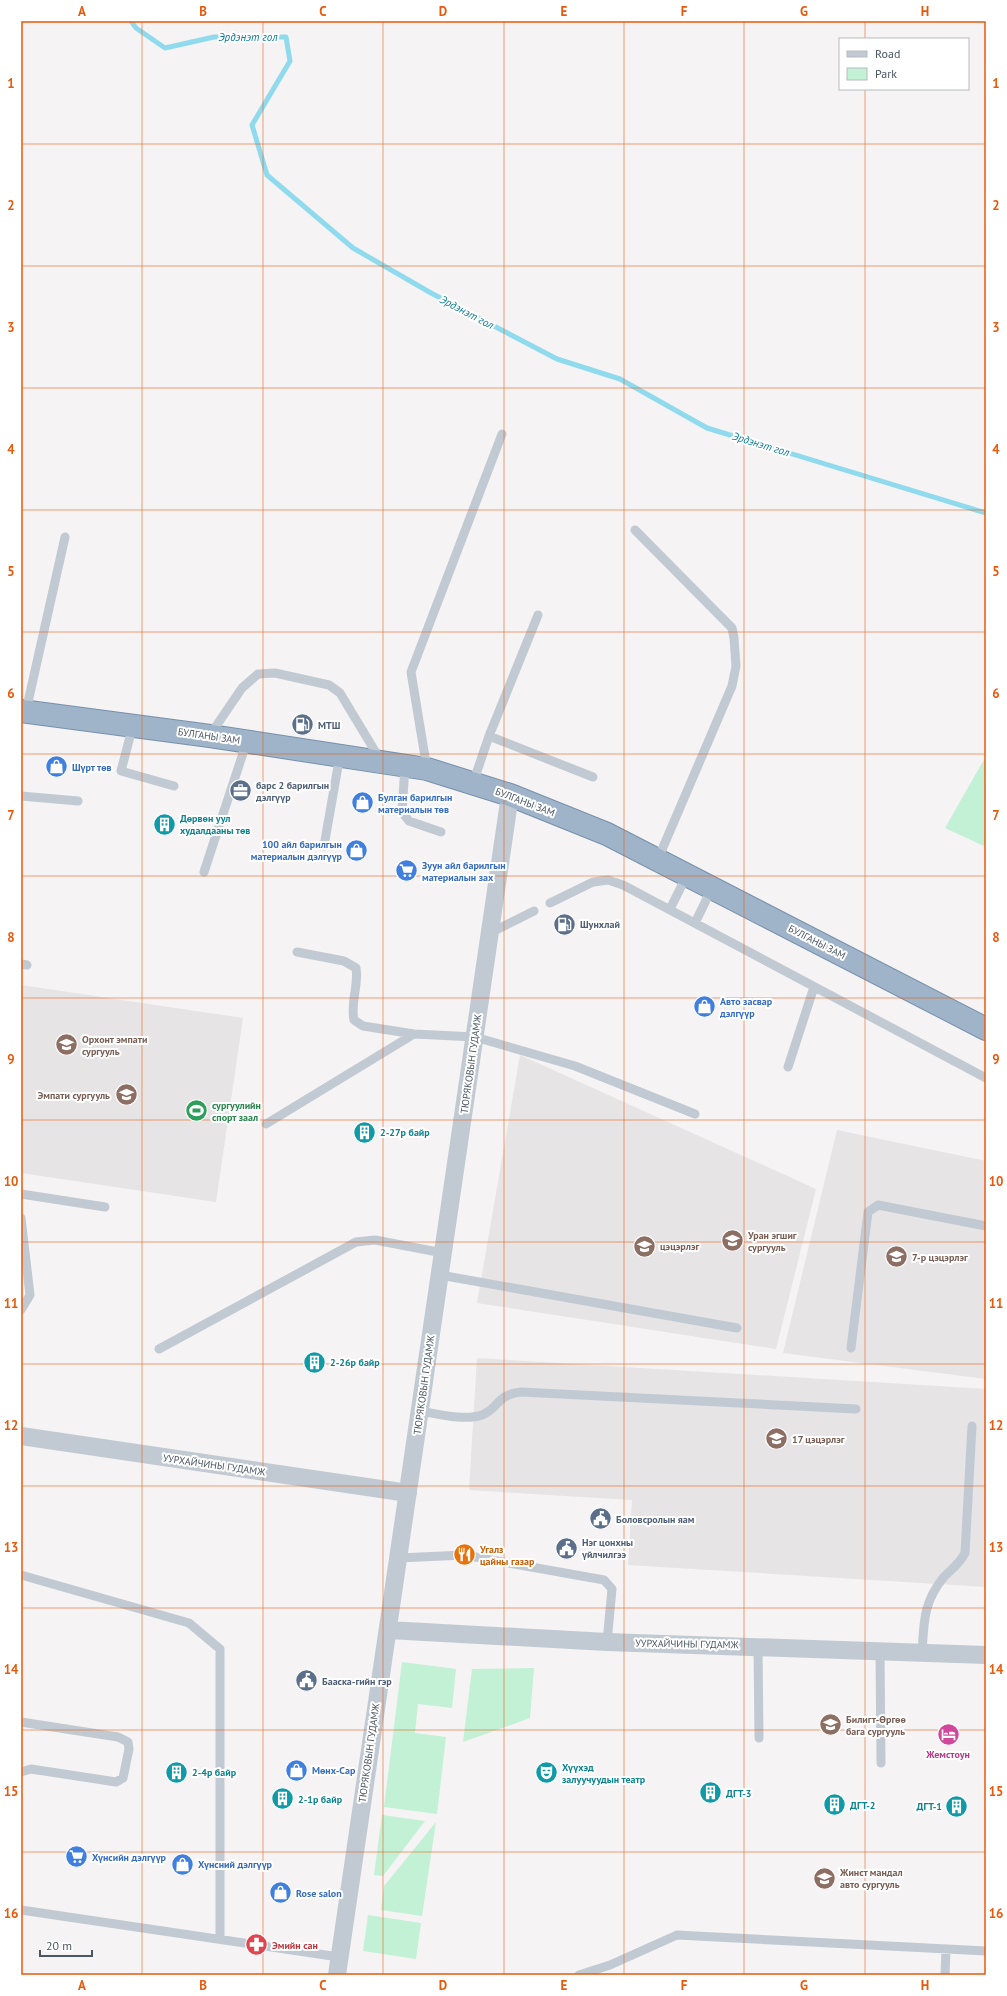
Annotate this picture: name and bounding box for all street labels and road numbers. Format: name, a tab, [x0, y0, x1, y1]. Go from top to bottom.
street label: БУЛГАНЫ ЗАМ	[177, 725, 241, 747]
street label: БУЛГАНЫ ЗАМ	[493, 785, 557, 819]
street label: БУЛГАНЫ ЗАМ	[786, 922, 848, 962]
street label: ТЮРЯКОВЫН ГУДАМЖ	[458, 1013, 485, 1114]
street label: ТЮРЯКОВЫН ГУДАМЖ	[411, 1334, 438, 1435]
street label: УУРХАЙЧИНЫ ГУДАМЖ	[162, 1451, 267, 1479]
street label: УУРХАЙЧИНЫ ГУДАМЖ	[635, 1637, 740, 1651]
street label: ТЮРЯКОВЫН ГУДАМЖ	[356, 1702, 383, 1803]

